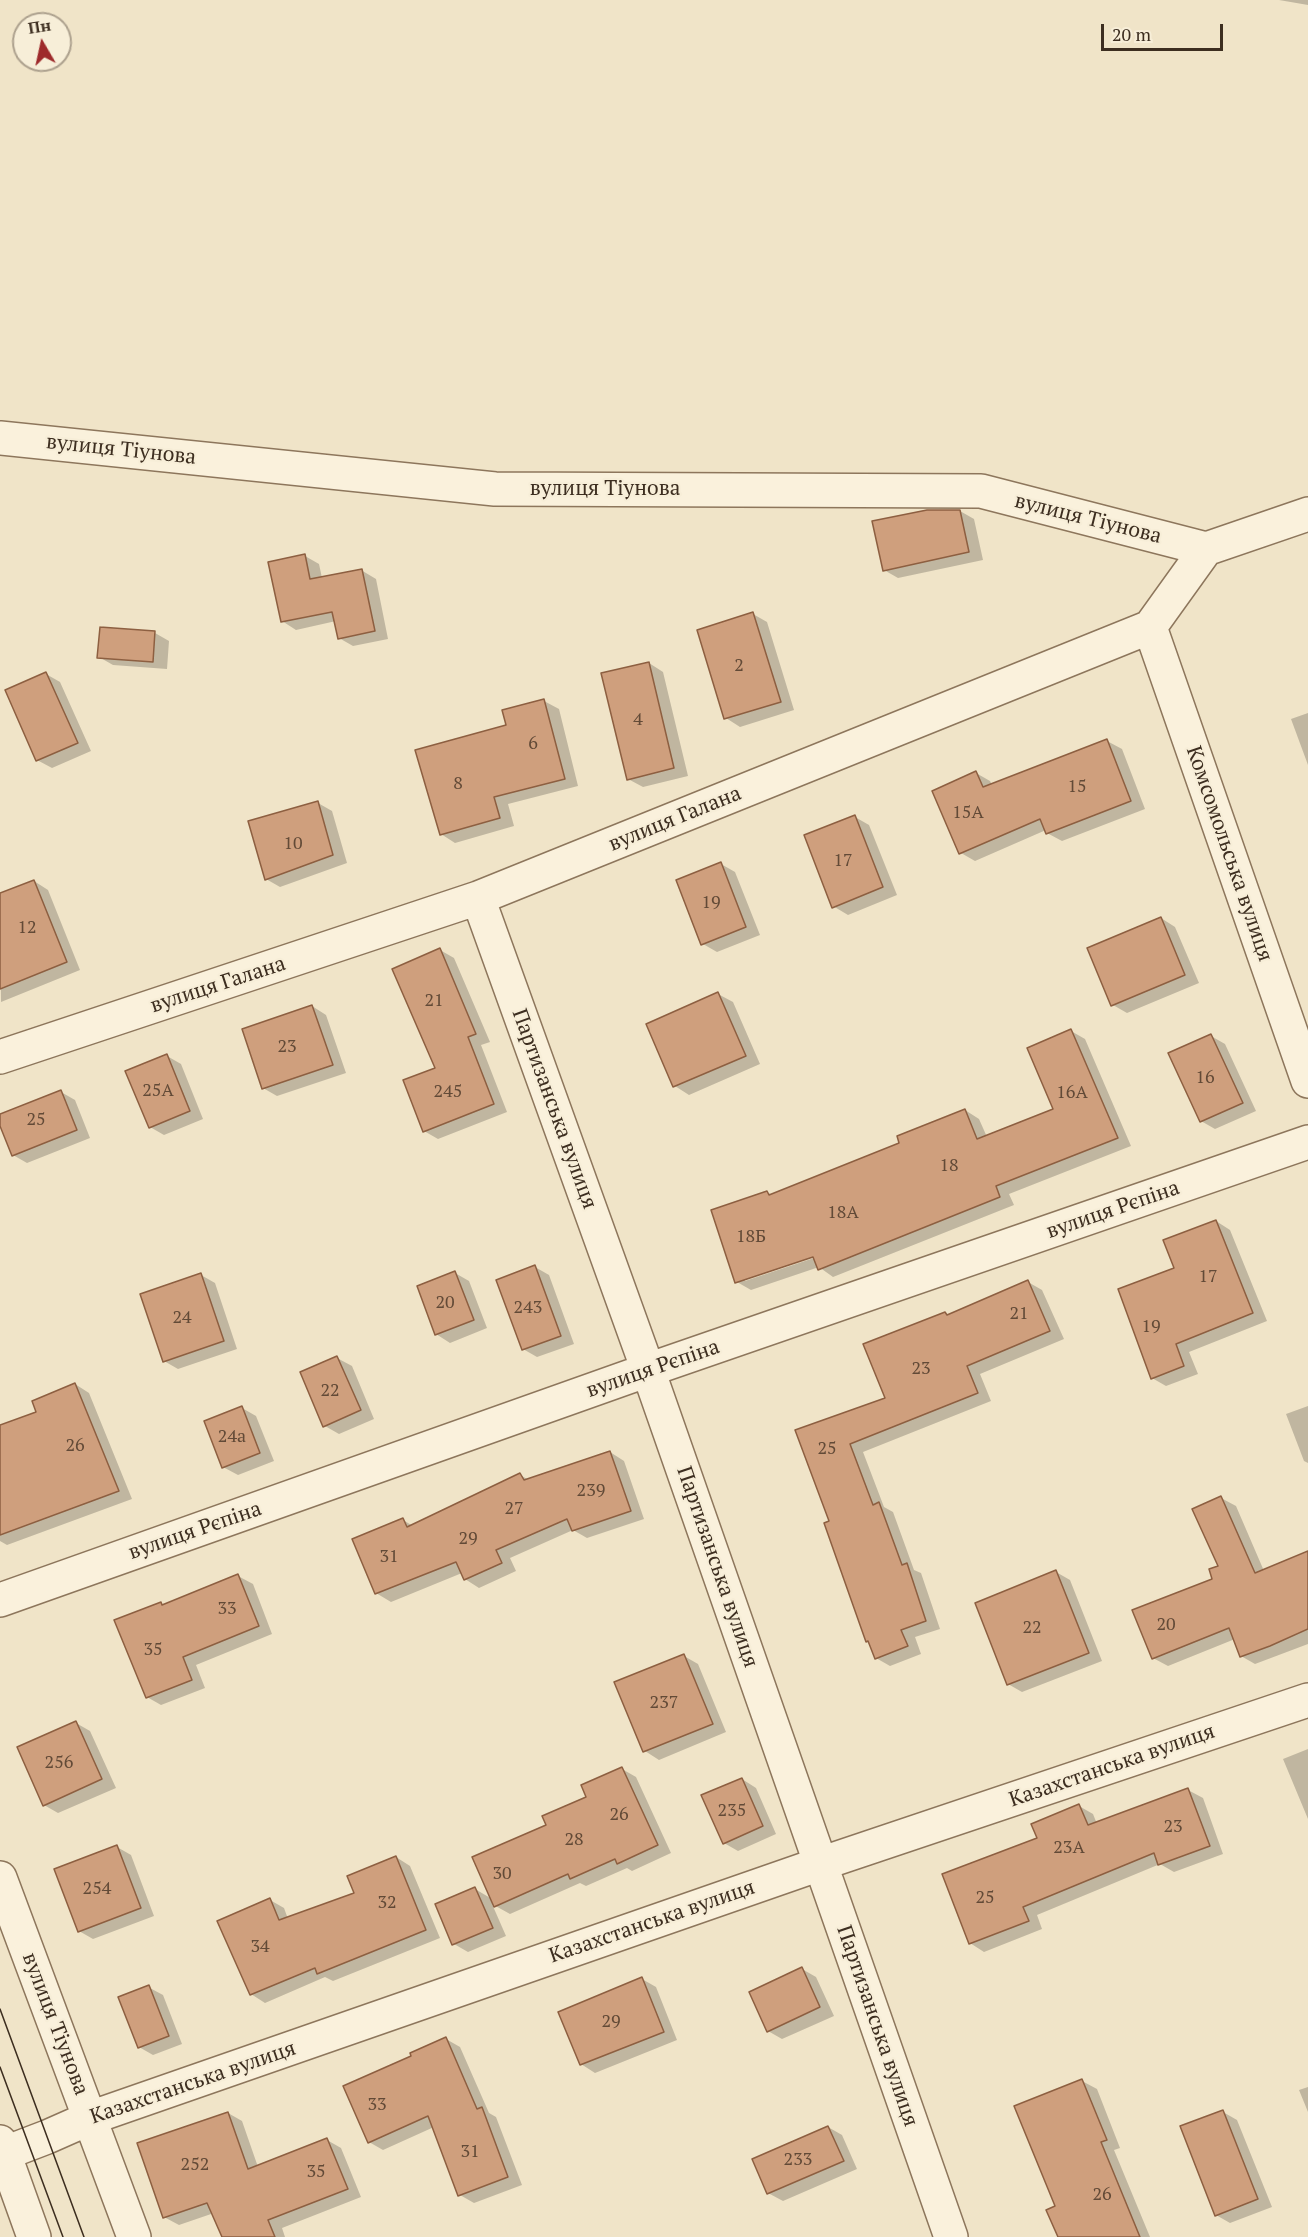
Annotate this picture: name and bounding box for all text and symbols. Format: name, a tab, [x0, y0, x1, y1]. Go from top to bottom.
north arrow	[12, 12, 72, 72]
scale bar	[1104, 12, 1226, 50]
text: Пн	[27, 14, 52, 39]
text: 20 m	[1112, 22, 1151, 46]
street label: вулиця Тіунова	[45, 430, 197, 470]
street label: вулиця Тіунова	[530, 476, 680, 502]
street label: вулиця Тіунова	[1012, 489, 1164, 549]
house number: 2	[734, 655, 744, 677]
house number: 4	[633, 709, 643, 731]
house number: 6	[528, 733, 538, 755]
street label: Комсомольська вулиця	[1180, 743, 1278, 965]
house number: 8	[453, 773, 463, 795]
house number: 15	[1067, 776, 1087, 798]
street label: вулиця Галана	[605, 781, 745, 857]
house number: 15А	[952, 802, 984, 824]
house number: 10	[283, 833, 303, 855]
house number: 17	[833, 850, 853, 872]
house number: 19	[701, 892, 721, 914]
house number: 12	[17, 917, 37, 939]
street label: вулиця Галана	[147, 951, 289, 1019]
house number: 21	[424, 990, 444, 1012]
street label: Партизанська вулиця	[506, 1006, 602, 1212]
house number: 23	[277, 1036, 297, 1058]
house number: 16	[1195, 1067, 1215, 1089]
house number: 25А	[142, 1080, 174, 1102]
house number: 245	[434, 1081, 462, 1103]
house number: 16А	[1056, 1082, 1088, 1104]
house number: 25	[26, 1109, 46, 1131]
house number: 18	[939, 1155, 959, 1177]
street label: вулиця Рєпіна	[1043, 1175, 1183, 1245]
house number: 18А	[827, 1202, 859, 1224]
house number: 18Б	[736, 1226, 766, 1248]
house number: 17	[1198, 1266, 1218, 1288]
house number: 20	[435, 1292, 455, 1314]
house number: 243	[514, 1297, 542, 1319]
house number: 21	[1009, 1303, 1029, 1325]
house number: 24	[172, 1307, 192, 1329]
house number: 19	[1141, 1316, 1161, 1338]
street label: вулиця Рєпіна	[583, 1334, 723, 1404]
house number: 23	[911, 1358, 931, 1380]
house number: 22	[320, 1380, 340, 1402]
house number: 24а	[218, 1426, 246, 1448]
house number: 26	[65, 1435, 85, 1457]
house number: 25	[817, 1438, 837, 1460]
street label: Партизанська вулиця	[671, 1463, 763, 1671]
house number: 239	[577, 1480, 605, 1502]
street label: вулиця Рєпіна	[125, 1496, 265, 1566]
house number: 27	[504, 1498, 524, 1520]
house number: 29	[458, 1528, 478, 1550]
house number: 31	[379, 1546, 399, 1568]
house number: 33	[217, 1598, 237, 1620]
house number: 20	[1156, 1614, 1176, 1636]
house number: 22	[1022, 1617, 1042, 1639]
house number: 35	[143, 1639, 163, 1661]
house number: 237	[650, 1692, 678, 1714]
street label: Казахстанська вулиця	[1006, 1719, 1218, 1813]
house number: 256	[45, 1752, 73, 1774]
house number: 235	[718, 1800, 746, 1822]
house number: 26	[609, 1804, 629, 1826]
house number: 23	[1163, 1816, 1183, 1838]
house number: 28	[564, 1829, 584, 1851]
house number: 23А	[1053, 1837, 1085, 1859]
house number: 30	[492, 1863, 512, 1885]
street label: Казахстанська вулиця	[546, 1875, 758, 1969]
house number: 254	[83, 1878, 111, 1900]
house number: 25	[975, 1887, 995, 1909]
house number: 32	[377, 1892, 397, 1914]
street label: Партизанська вулиця	[831, 1922, 923, 2130]
house number: 34	[250, 1936, 270, 1958]
street label: вулиця Тіунова	[16, 1949, 94, 2099]
house number: 29	[601, 2011, 621, 2033]
street label: Казахстанська вулиця	[87, 2036, 299, 2130]
house number: 33	[367, 2094, 387, 2116]
house number: 31	[460, 2141, 480, 2163]
house number: 233	[784, 2149, 812, 2171]
house number: 252	[181, 2154, 209, 2176]
house number: 35	[306, 2161, 326, 2183]
house number: 26	[1092, 2184, 1112, 2206]

